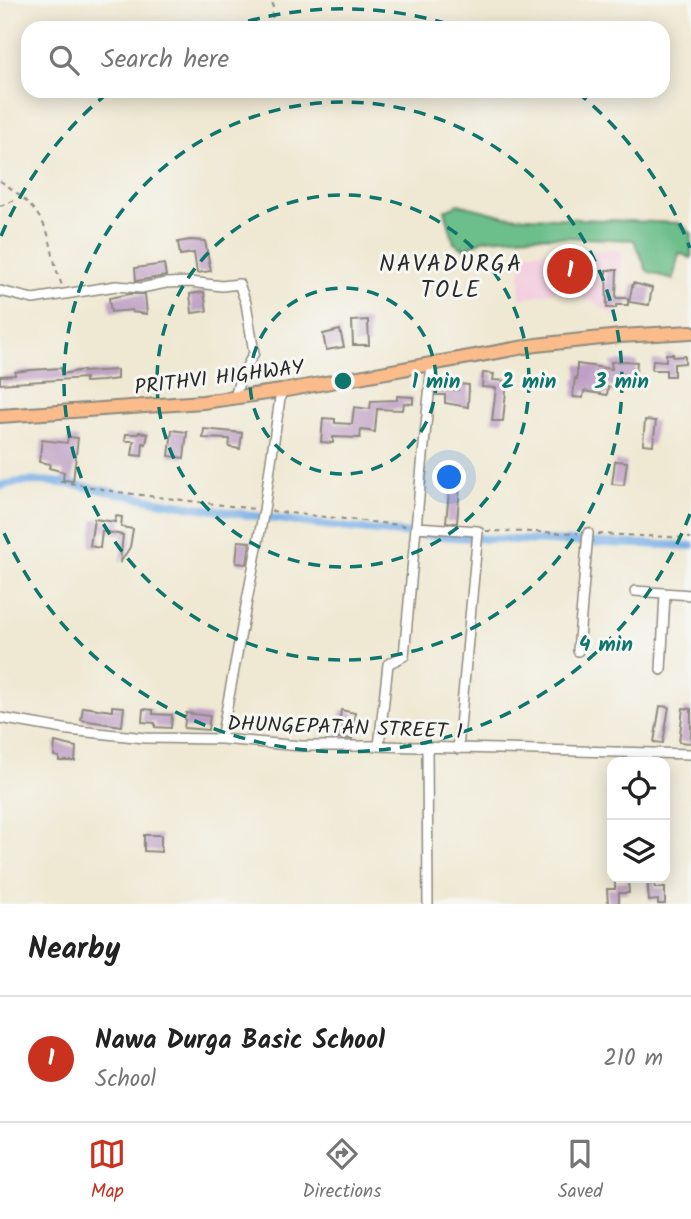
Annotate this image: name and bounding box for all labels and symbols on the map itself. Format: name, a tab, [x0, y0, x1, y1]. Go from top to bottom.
pin: 1	[547, 245, 593, 297]
district label: NAVADURGA TOLE	[379, 247, 523, 309]
street label: PRITHVI HIGHWAY	[133, 352, 307, 405]
text: 1 min	[412, 366, 460, 399]
text: 2 min	[502, 366, 556, 399]
text: 3 min	[594, 366, 649, 399]
centre of rings	[331, 369, 355, 393]
your location	[432, 460, 466, 494]
text: 4 min	[579, 629, 633, 662]
street label: DHUNGEPATAN STREET 1	[227, 708, 463, 749]

